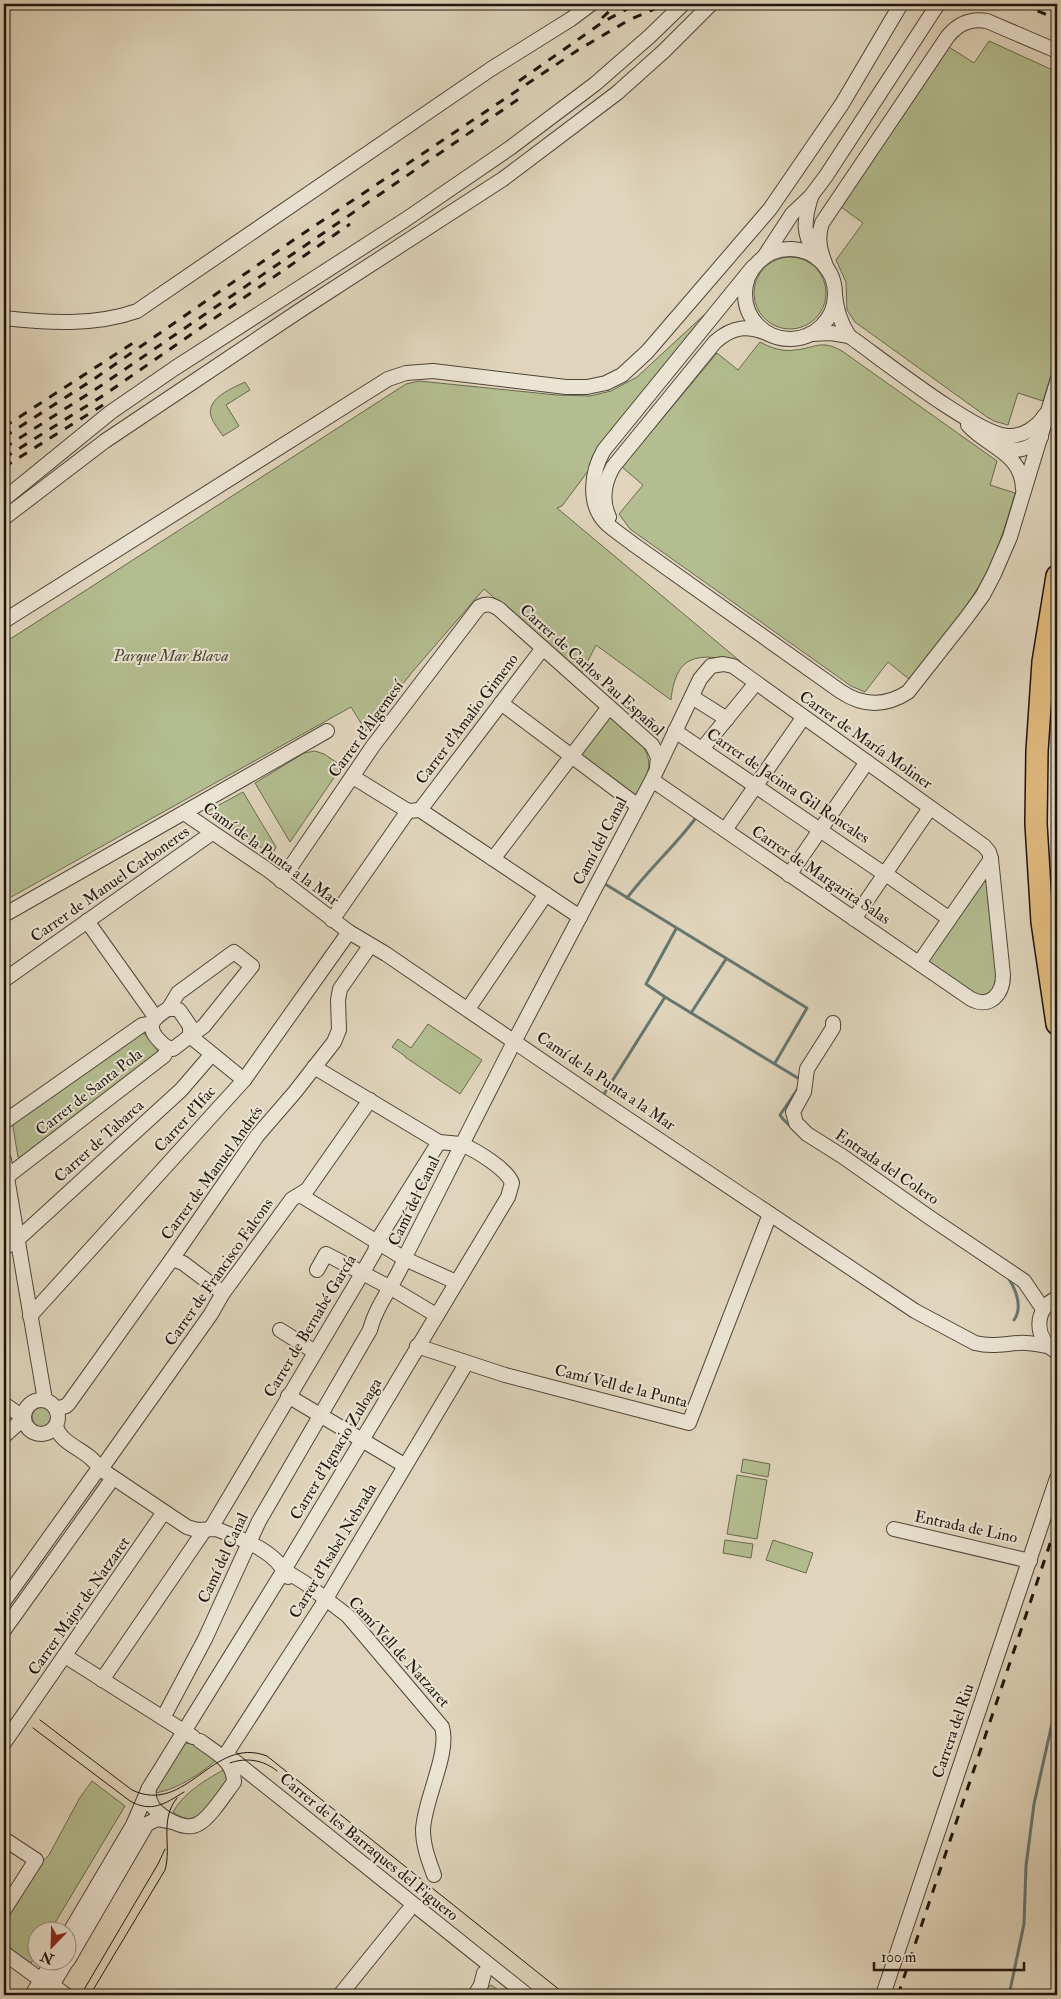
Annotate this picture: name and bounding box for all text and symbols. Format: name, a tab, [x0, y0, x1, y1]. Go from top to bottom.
street label: Carrer de Carlos Pau Español	[515, 600, 668, 741]
park label: Parque Mar Blava	[112, 646, 229, 666]
street label: Carrer d'Amalio Gimeno	[411, 649, 523, 788]
street label: Carrer d'Algemesí	[324, 675, 409, 781]
street label: Carrer de María Moliner	[795, 686, 937, 794]
street label: Carrer de Jacinta Gil Roncales	[702, 724, 873, 849]
street label: Camí del Canal	[568, 793, 632, 889]
street label: Camí de la Punta a la Mar	[199, 798, 343, 910]
street label: Carrer de Margarita Salas	[748, 821, 894, 929]
street label: Carrer de Manuel Carboneres	[27, 822, 193, 946]
street label: Camí de la Punta a la Mar	[533, 1027, 679, 1135]
street label: Carrer de Santa Pola	[32, 1044, 147, 1140]
street label: Carrer d'Ifac	[150, 1081, 220, 1156]
street label: Carrer de Tabarca	[50, 1095, 148, 1187]
street label: Carrer de Manuel Andrés	[157, 1102, 267, 1244]
street label: Entrada del Colero	[831, 1125, 943, 1209]
street label: Camí del Canal	[384, 1153, 444, 1249]
street label: Carrer de Francisco Falcons	[160, 1194, 278, 1350]
street label: Carrer de Bernabé García	[259, 1251, 361, 1401]
street label: Camí Vell de la Punta	[553, 1360, 690, 1412]
street label: Carrer d'Ignacio Zuloaga	[286, 1374, 386, 1524]
street label: Carrer d'Isabel Nebrada	[285, 1479, 381, 1622]
street label: Entrada de Lino	[913, 1506, 1020, 1548]
street label: Camí del Canal	[193, 1510, 253, 1606]
street label: Carrer Major de Natzaret	[24, 1533, 134, 1679]
street label: Camí Vell de Natzaret	[344, 1592, 454, 1712]
street label: Carrera del Riu	[927, 1681, 979, 1781]
street label: Carrer de les Barraques del Figuero	[276, 1769, 463, 1925]
north arrow	[28, 1922, 78, 1972]
scale bar	[874, 1939, 1024, 1971]
text: N	[38, 1947, 57, 1968]
text: 100 m	[881, 1948, 917, 1967]

